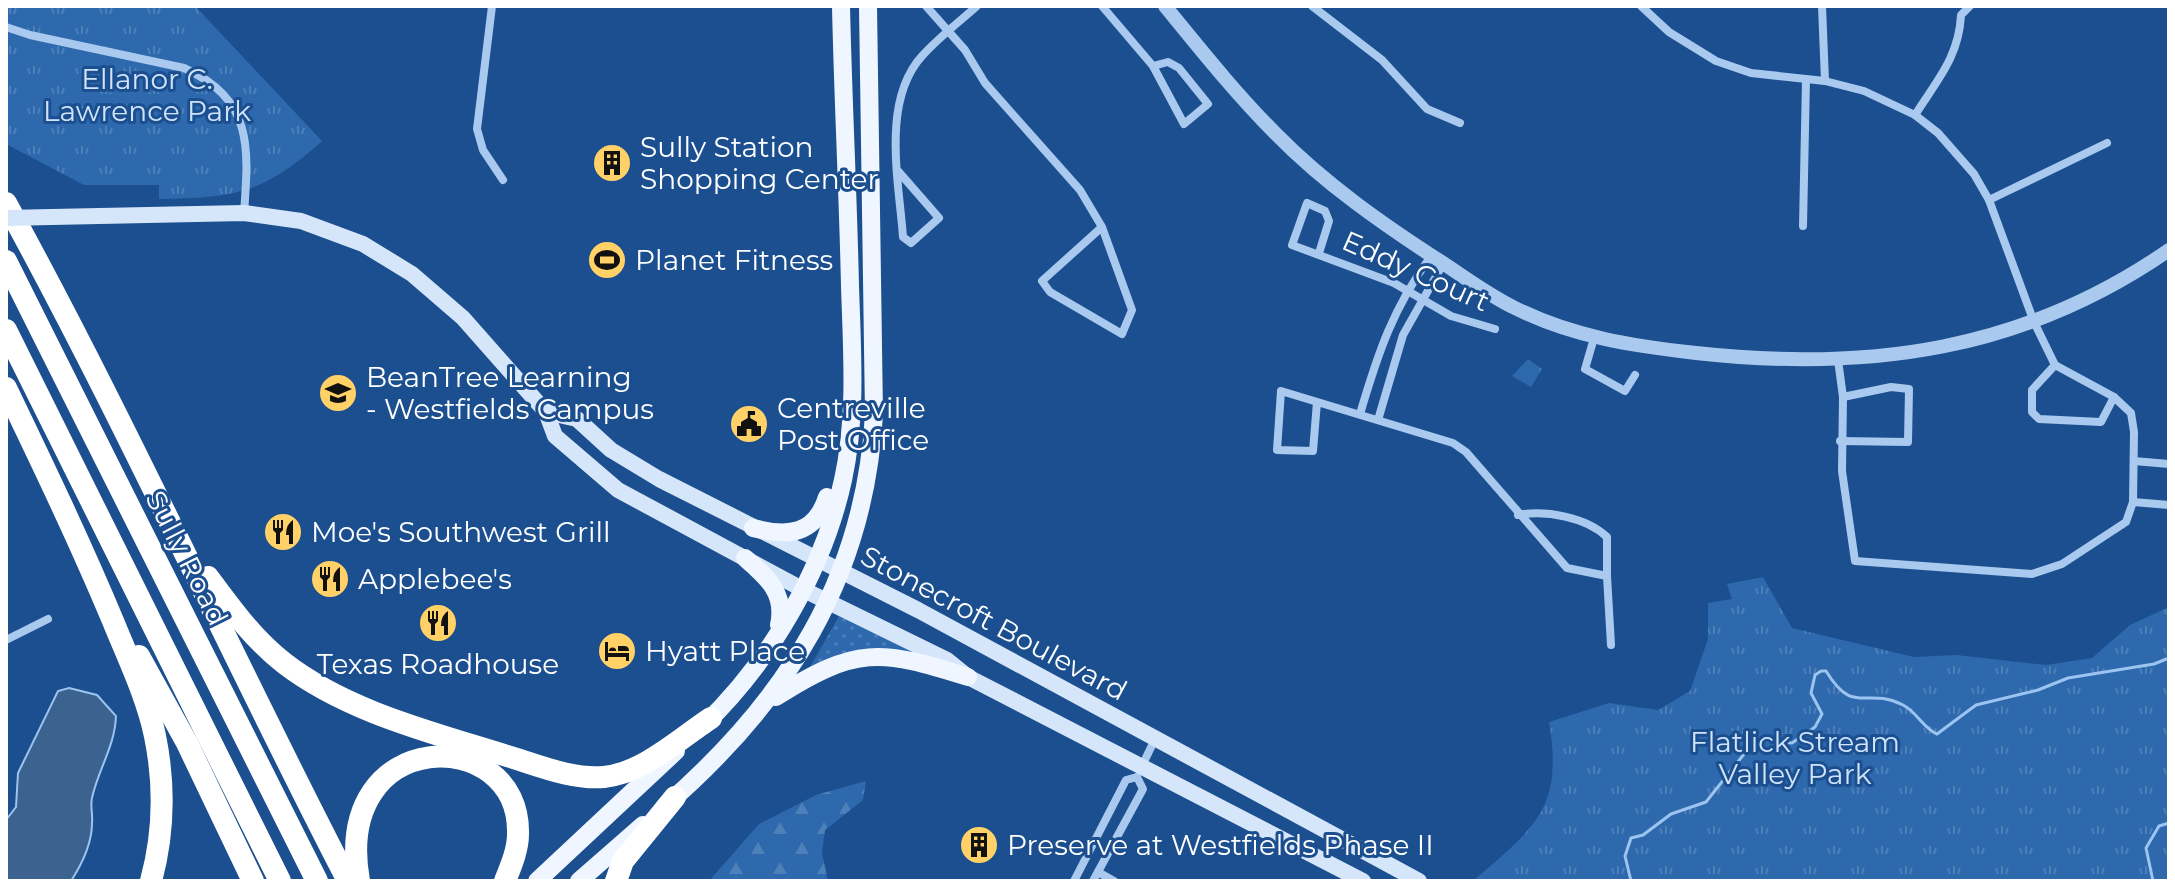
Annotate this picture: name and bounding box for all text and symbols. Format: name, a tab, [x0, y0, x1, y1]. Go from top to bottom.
park label: Ellanor C. Lawrence Park	[43, 62, 251, 128]
place label: Sully Station Shopping Center	[640, 130, 879, 196]
building icon: Sully Station Shopping Center	[591, 142, 633, 184]
street label: Eddy Court	[1337, 223, 1495, 319]
sports icon: Planet Fitness	[586, 239, 628, 281]
place label: Planet Fitness	[635, 243, 833, 277]
place label: BeanTree Learning - Westfields Campus	[366, 360, 654, 426]
school or university icon: BeanTree Learning - Westfields Campus	[317, 372, 359, 414]
place label: Centreville Post Office	[777, 391, 929, 457]
public building icon: Centreville Post Office	[728, 403, 770, 445]
street label: Sully Road	[139, 485, 235, 631]
restaurant icon: Moe's Southwest Grill	[262, 511, 304, 553]
place label: Moe's Southwest Grill	[311, 515, 611, 549]
street label: Stonecroft Boulevard	[855, 538, 1133, 708]
restaurant icon: Applebee's	[309, 558, 351, 600]
place label: Applebee's	[358, 562, 512, 596]
restaurant icon: Texas Roadhouse	[417, 602, 459, 644]
hotel icon: Hyatt Place	[596, 630, 638, 672]
place label: Hyatt Place	[645, 634, 805, 668]
place label: Texas Roadhouse	[317, 647, 559, 681]
park label: Flatlick Stream Valley Park	[1690, 725, 1900, 791]
building icon: Preserve at Westfields Phase II	[958, 824, 1000, 866]
place label: Preserve at Westfields Phase II	[1007, 828, 1434, 862]

